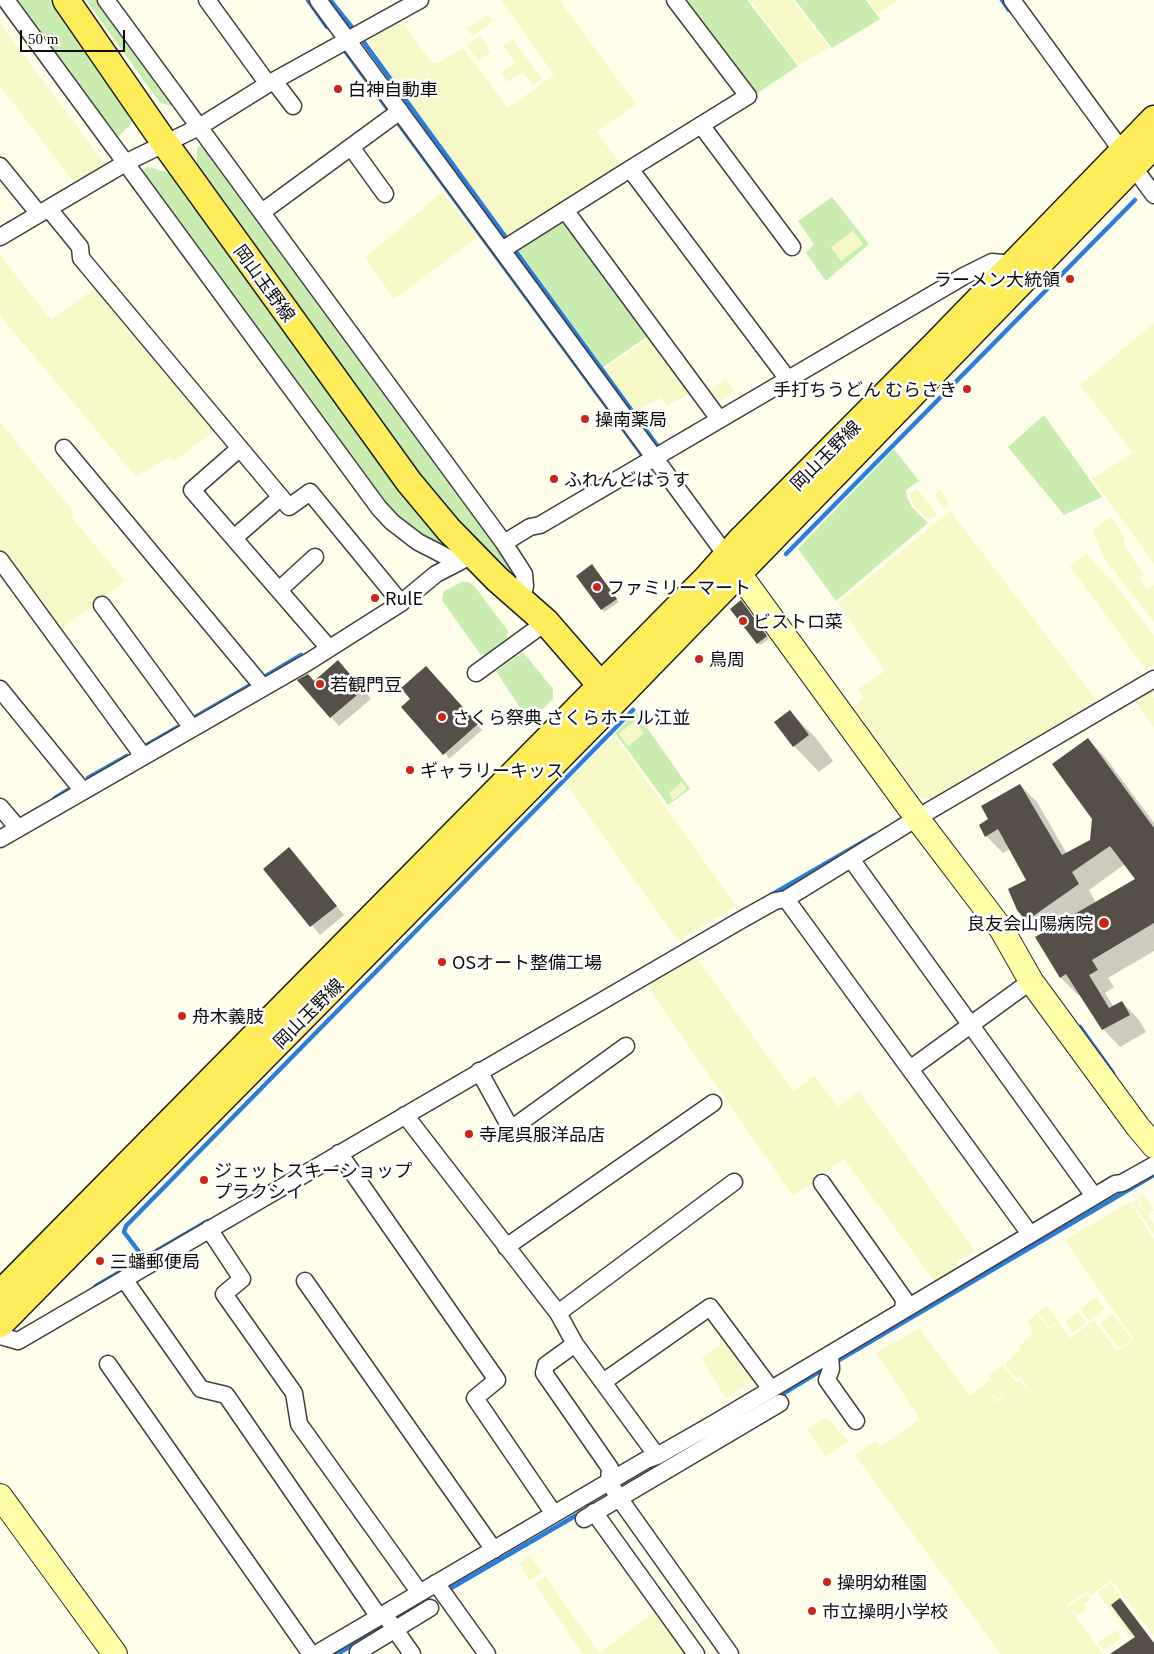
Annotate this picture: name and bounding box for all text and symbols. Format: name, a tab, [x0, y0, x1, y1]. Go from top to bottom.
scale bar	[22, 20, 128, 52]
text: 50 m	[28, 31, 58, 47]
place label: 白神自動車	[348, 78, 438, 100]
marker: 白神自動車	[332, 83, 344, 95]
street label: 岡山玉野線	[230, 240, 300, 326]
place label: ラーメン大統領	[934, 268, 1060, 290]
marker: ラーメン大統領	[1064, 273, 1076, 285]
place label: 手打ちうどん むらさき	[773, 378, 957, 400]
marker: 手打ちうどん むらさき	[961, 383, 973, 395]
place label: 操南薬局	[595, 408, 667, 430]
marker: 操南薬局	[579, 413, 591, 425]
street label: 岡山玉野線	[786, 416, 864, 494]
place label: ふれんどはうす	[564, 468, 690, 490]
marker: ふれんどはうす	[548, 473, 560, 485]
place label: ファミリーマート	[607, 576, 751, 598]
marker: ファミリーマート	[591, 581, 603, 593]
place label: RulE	[385, 587, 423, 609]
marker: RulE	[369, 592, 381, 604]
place label: ビストロ菜	[753, 610, 843, 632]
marker: ビストロ菜	[737, 615, 749, 627]
place label: 鳥周	[709, 648, 745, 670]
marker: 鳥周	[693, 653, 705, 665]
place label: 若観門豆	[330, 673, 402, 695]
marker: 若観門豆	[314, 678, 326, 690]
place label: さくら祭典 さくらホール江並	[452, 706, 690, 728]
marker: さくら祭典 さくらホール江並	[436, 711, 448, 723]
place label: ギャラリーキッス	[420, 759, 564, 781]
marker: ギャラリーキッス	[404, 764, 416, 776]
place label: 良友会山陽病院	[967, 912, 1093, 934]
marker: 良友会山陽病院	[1097, 916, 1111, 930]
place label: OSオート整備工場	[452, 951, 602, 973]
marker: OSオート整備工場	[436, 956, 448, 968]
street label: 岡山玉野線	[269, 974, 347, 1052]
place label: 舟木義肢	[192, 1005, 264, 1027]
marker: 舟木義肢	[176, 1010, 188, 1022]
place label: 寺尾呉服洋品店	[479, 1123, 605, 1145]
marker: 寺尾呉服洋品店	[463, 1128, 475, 1140]
place label: ジェットスキーショップ プラクシイ	[214, 1159, 412, 1202]
marker: ジェットスキーショップ プラクシイ	[198, 1174, 210, 1186]
place label: 三蟠郵便局	[110, 1250, 200, 1272]
marker: 三蟠郵便局	[94, 1255, 106, 1267]
place label: 操明幼稚園	[837, 1571, 927, 1593]
marker: 操明幼稚園	[821, 1576, 833, 1588]
place label: 市立操明小学校	[822, 1600, 948, 1622]
marker: 市立操明小学校	[806, 1605, 818, 1617]

